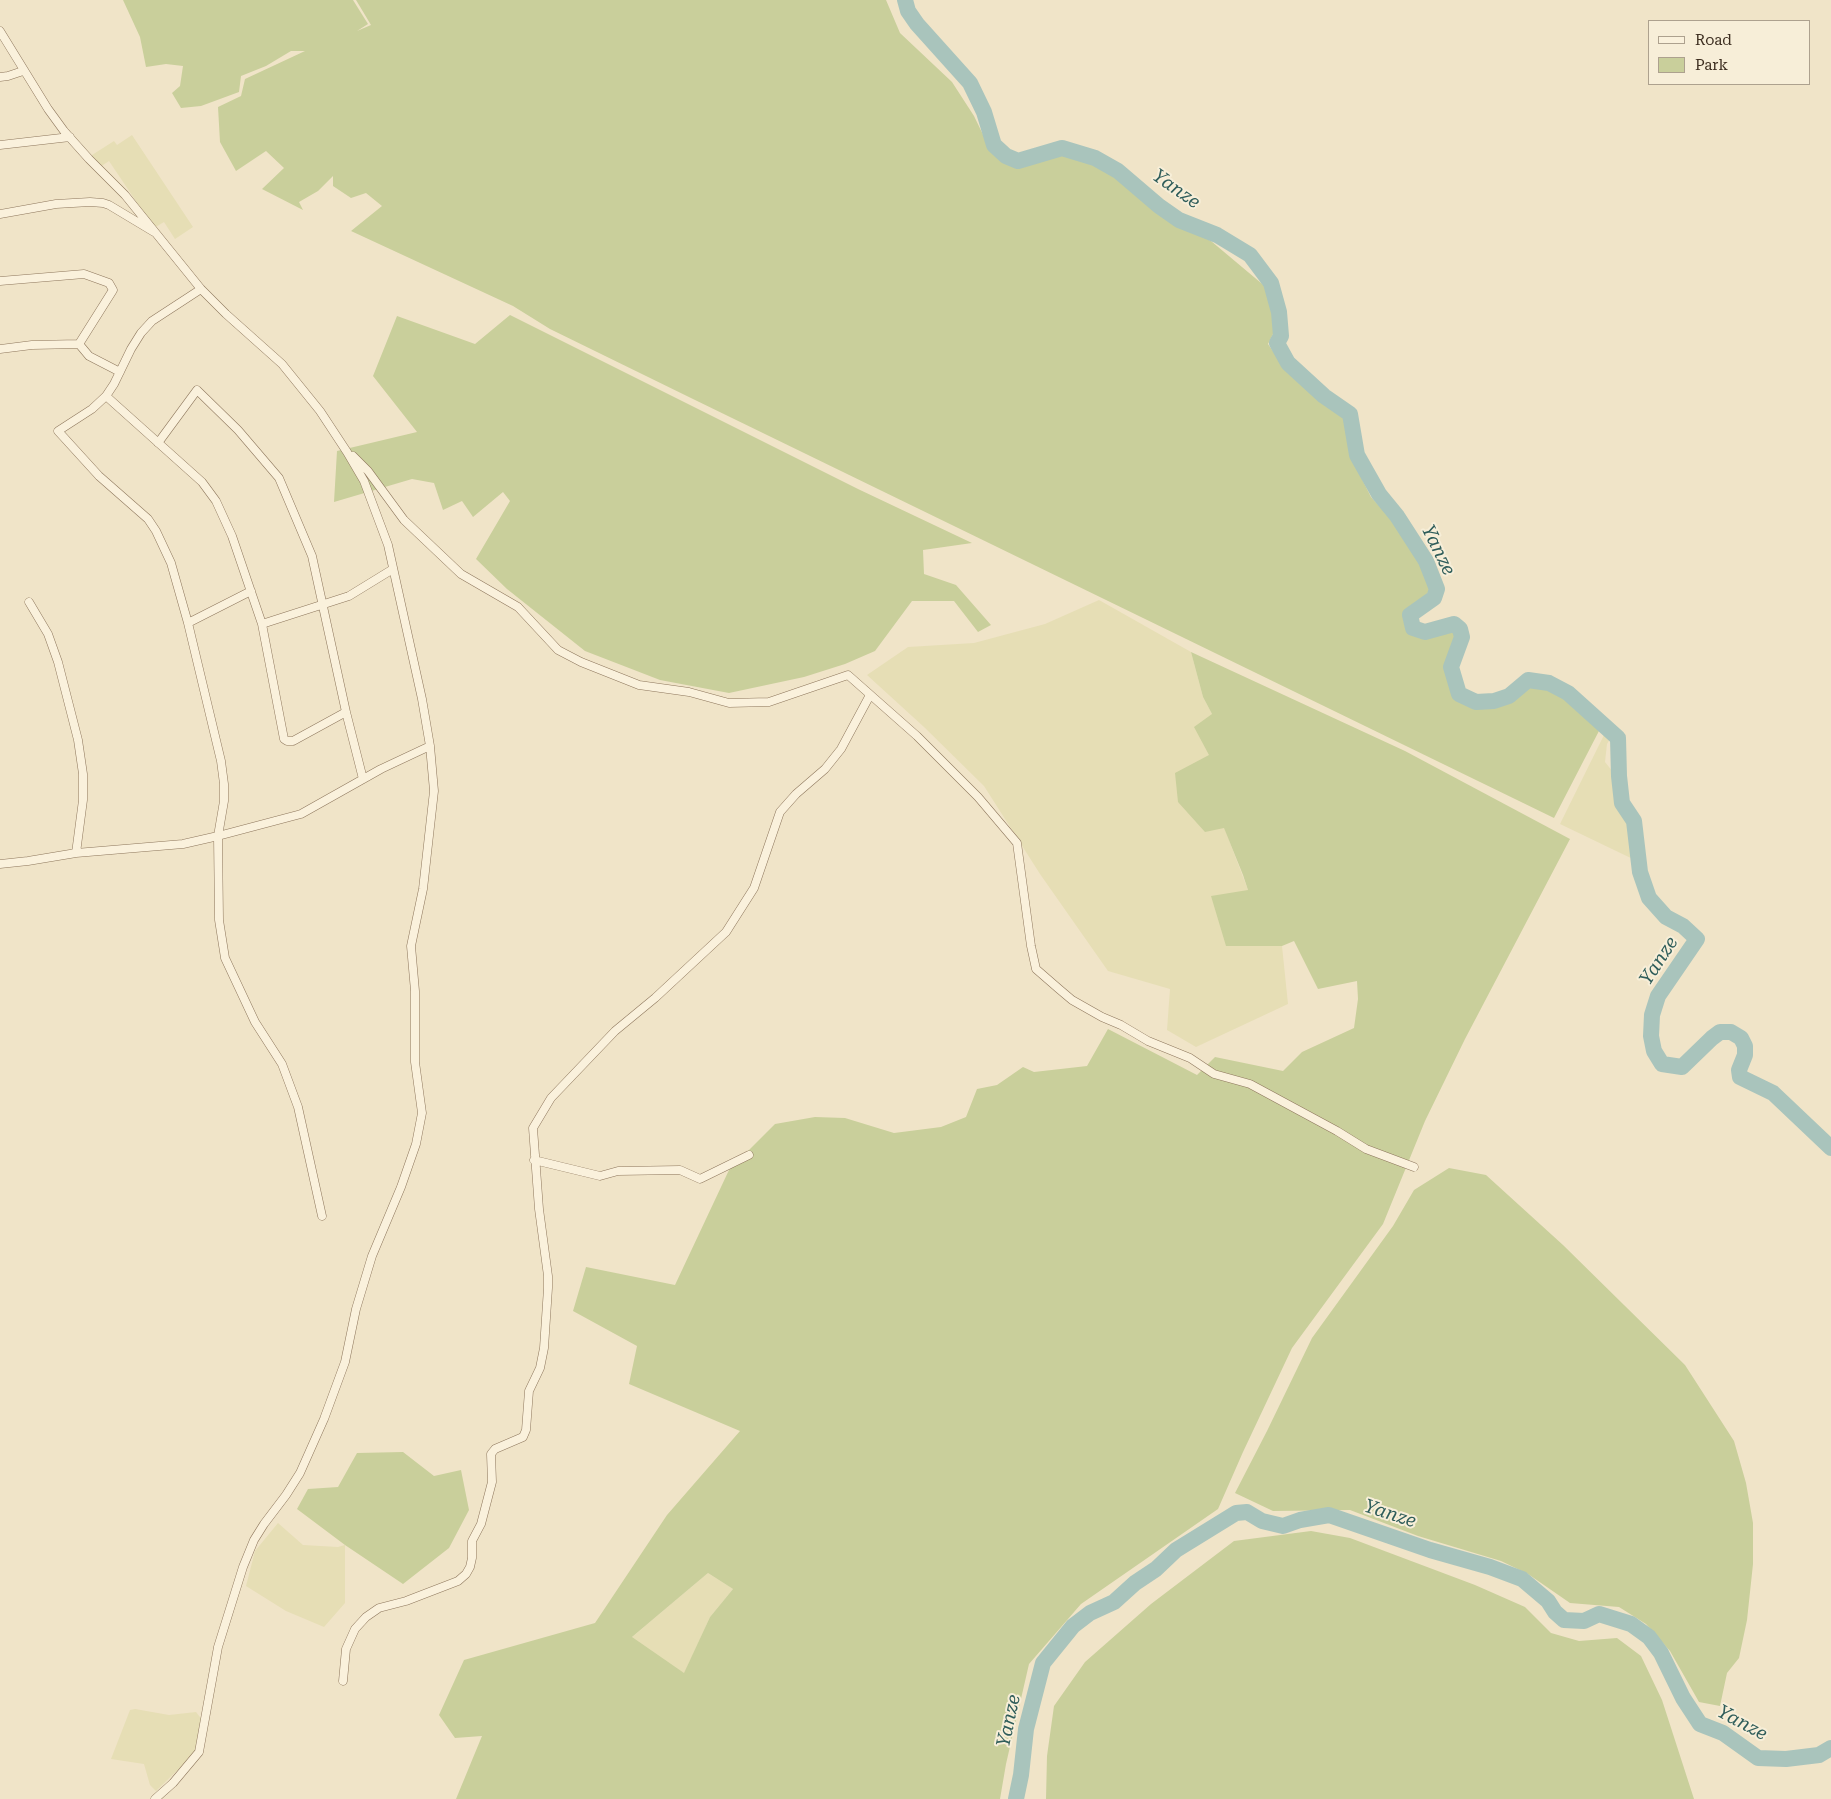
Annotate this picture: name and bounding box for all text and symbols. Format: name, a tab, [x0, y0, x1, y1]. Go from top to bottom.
legend	[1648, 20, 1811, 85]
text: Road	[1695, 31, 1732, 49]
text: Park	[1695, 56, 1728, 74]
water label: Yanze	[1148, 164, 1204, 214]
water label: Yanze	[1416, 521, 1460, 579]
water label: Yanze	[1635, 932, 1683, 990]
water label: Yanze	[1361, 1495, 1419, 1533]
water label: Yanze	[992, 1692, 1026, 1750]
water label: Yanze	[1713, 1700, 1771, 1746]

